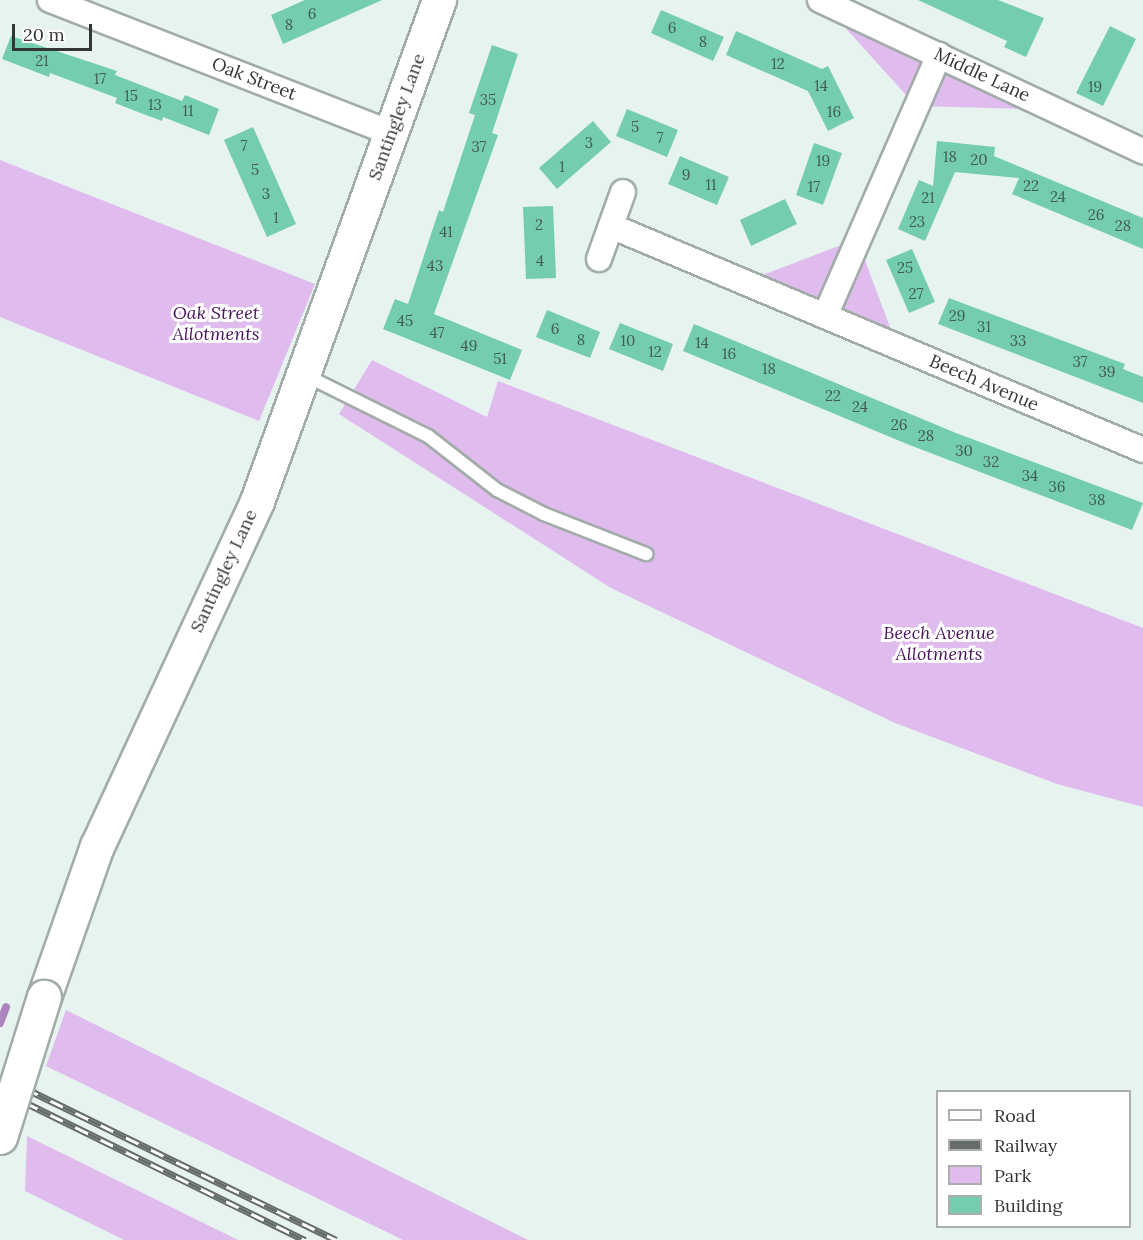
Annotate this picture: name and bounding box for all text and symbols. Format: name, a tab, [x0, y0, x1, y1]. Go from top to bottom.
house number: 6	[308, 5, 316, 23]
scale bar	[15, 12, 94, 50]
house number: 8	[285, 16, 293, 34]
house number: 6	[668, 19, 676, 37]
text: 20 m	[23, 23, 65, 46]
house number: 8	[699, 33, 707, 51]
street label: Middle Lane	[931, 43, 1033, 107]
street label: Santingley Lane	[364, 51, 430, 183]
house number: 21	[35, 52, 49, 70]
street label: Oak Street	[209, 53, 299, 105]
house number: 12	[771, 55, 785, 73]
house number: 17	[94, 70, 106, 88]
house number: 14	[814, 77, 828, 95]
house number: 19	[1088, 78, 1102, 96]
house number: 15	[124, 87, 138, 105]
house number: 35	[480, 91, 496, 109]
house number: 13	[148, 96, 162, 114]
house number: 11	[183, 102, 193, 120]
house number: 16	[827, 103, 841, 121]
house number: 5	[631, 118, 639, 136]
house number: 7	[657, 129, 663, 147]
house number: 3	[585, 134, 593, 152]
house number: 7	[241, 137, 247, 155]
house number: 37	[472, 138, 486, 156]
house number: 18	[943, 148, 957, 166]
house number: 20	[970, 151, 988, 169]
house number: 19	[816, 152, 830, 170]
house number: 1	[559, 158, 565, 176]
house number: 5	[251, 161, 259, 179]
house number: 9	[682, 166, 690, 184]
house number: 11	[706, 176, 716, 194]
house number: 22	[1023, 177, 1039, 195]
house number: 17	[808, 178, 820, 196]
house number: 3	[262, 185, 270, 203]
house number: 24	[1050, 188, 1066, 206]
house number: 21	[921, 189, 935, 207]
house number: 26	[1088, 206, 1104, 224]
house number: 1	[273, 209, 279, 227]
house number: 23	[909, 213, 925, 231]
house number: 2	[535, 216, 543, 234]
house number: 28	[1115, 217, 1131, 235]
house number: 41	[439, 223, 453, 241]
house number: 4	[536, 252, 544, 270]
house number: 43	[427, 257, 443, 275]
house number: 25	[897, 259, 913, 277]
house number: 27	[909, 285, 923, 303]
park label: Oak Street Allotments	[173, 303, 259, 346]
house number: 29	[949, 307, 965, 325]
house number: 45	[397, 312, 413, 330]
house number: 31	[977, 318, 991, 336]
house number: 6	[551, 320, 559, 338]
house number: 47	[429, 324, 445, 342]
house number: 8	[577, 331, 585, 349]
house number: 10	[621, 332, 635, 350]
house number: 33	[1010, 332, 1026, 350]
house number: 14	[695, 334, 709, 352]
house number: 49	[461, 337, 477, 355]
house number: 12	[648, 343, 662, 361]
house number: 16	[722, 345, 736, 363]
house number: 51	[493, 350, 507, 368]
street label: Beech Avenue	[926, 350, 1042, 416]
house number: 37	[1073, 353, 1087, 371]
house number: 18	[762, 360, 776, 378]
house number: 39	[1098, 363, 1116, 381]
house number: 22	[825, 387, 841, 405]
house number: 24	[852, 398, 868, 416]
house number: 26	[891, 416, 907, 434]
house number: 28	[918, 427, 934, 445]
house number: 30	[955, 442, 973, 460]
house number: 32	[983, 453, 999, 471]
house number: 34	[1022, 467, 1038, 485]
house number: 36	[1048, 478, 1066, 496]
house number: 38	[1089, 491, 1105, 509]
street label: Santingley Lane	[186, 506, 262, 636]
park label: Beech Avenue Allotments	[883, 623, 995, 666]
legend	[936, 1090, 1131, 1228]
text: Road	[994, 1104, 1036, 1127]
text: Railway	[994, 1134, 1057, 1157]
text: Park	[994, 1164, 1031, 1187]
text: Building	[994, 1194, 1062, 1217]

